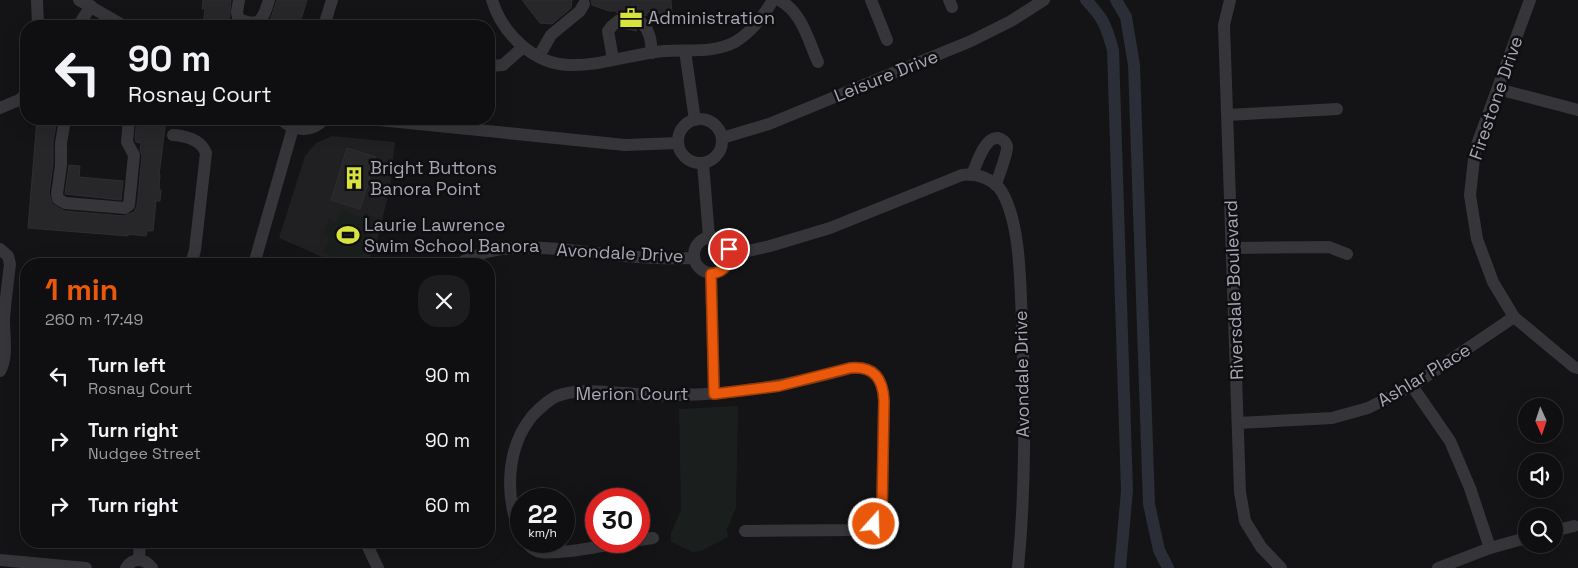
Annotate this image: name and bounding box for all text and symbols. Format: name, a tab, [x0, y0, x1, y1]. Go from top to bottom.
office icon: Administration	[618, 5, 644, 31]
place label: Administration	[648, 6, 775, 29]
street label: Firestone Drive	[1464, 33, 1527, 163]
text: 90 m	[128, 37, 211, 81]
icon: left	[45, 40, 110, 105]
street label: Leisure Drive	[830, 44, 941, 107]
text: Rosnay Court	[128, 80, 272, 108]
place label: Bright Buttons Banora Point	[370, 156, 497, 200]
building icon: Bright Buttons Banora Point	[341, 165, 367, 191]
street label: Riversdale Boulevard	[1219, 200, 1248, 380]
place label: Laurie Lawrence Swim School Banora	[364, 213, 539, 257]
sports icon: Laurie Lawrence Swim School Banora	[335, 222, 361, 248]
pin	[708, 228, 750, 270]
icon: arrive	[715, 235, 743, 263]
street label: Avondale Drive	[556, 238, 684, 267]
text: 1 min	[45, 270, 118, 309]
button: close	[418, 275, 470, 327]
text: 260 m · 17:49	[45, 309, 143, 330]
street label: Avondale Drive	[1009, 310, 1034, 438]
street label: Ashlar Place	[1373, 338, 1475, 411]
text: Turn left	[88, 353, 166, 378]
icon: left	[45, 362, 73, 390]
text: 90 m	[425, 363, 470, 388]
text: Rosnay Court	[88, 378, 192, 399]
street label: Merion Court	[576, 382, 688, 405]
north arrow	[1518, 398, 1562, 442]
map controls	[1518, 398, 1563, 553]
text: Turn right	[88, 418, 178, 443]
icon: right	[45, 427, 73, 455]
text: 90 m	[425, 428, 470, 453]
text: Nudgee Street	[88, 443, 201, 464]
button: sound	[1518, 453, 1563, 498]
speed limit sign: 30	[585, 488, 650, 553]
icon: right	[45, 492, 73, 520]
text: Turn right	[88, 493, 178, 518]
text: 60 m	[425, 493, 470, 518]
position arrow	[847, 497, 899, 549]
text: 22	[528, 498, 557, 530]
button: search	[1518, 508, 1563, 553]
text: km/h	[528, 525, 557, 541]

